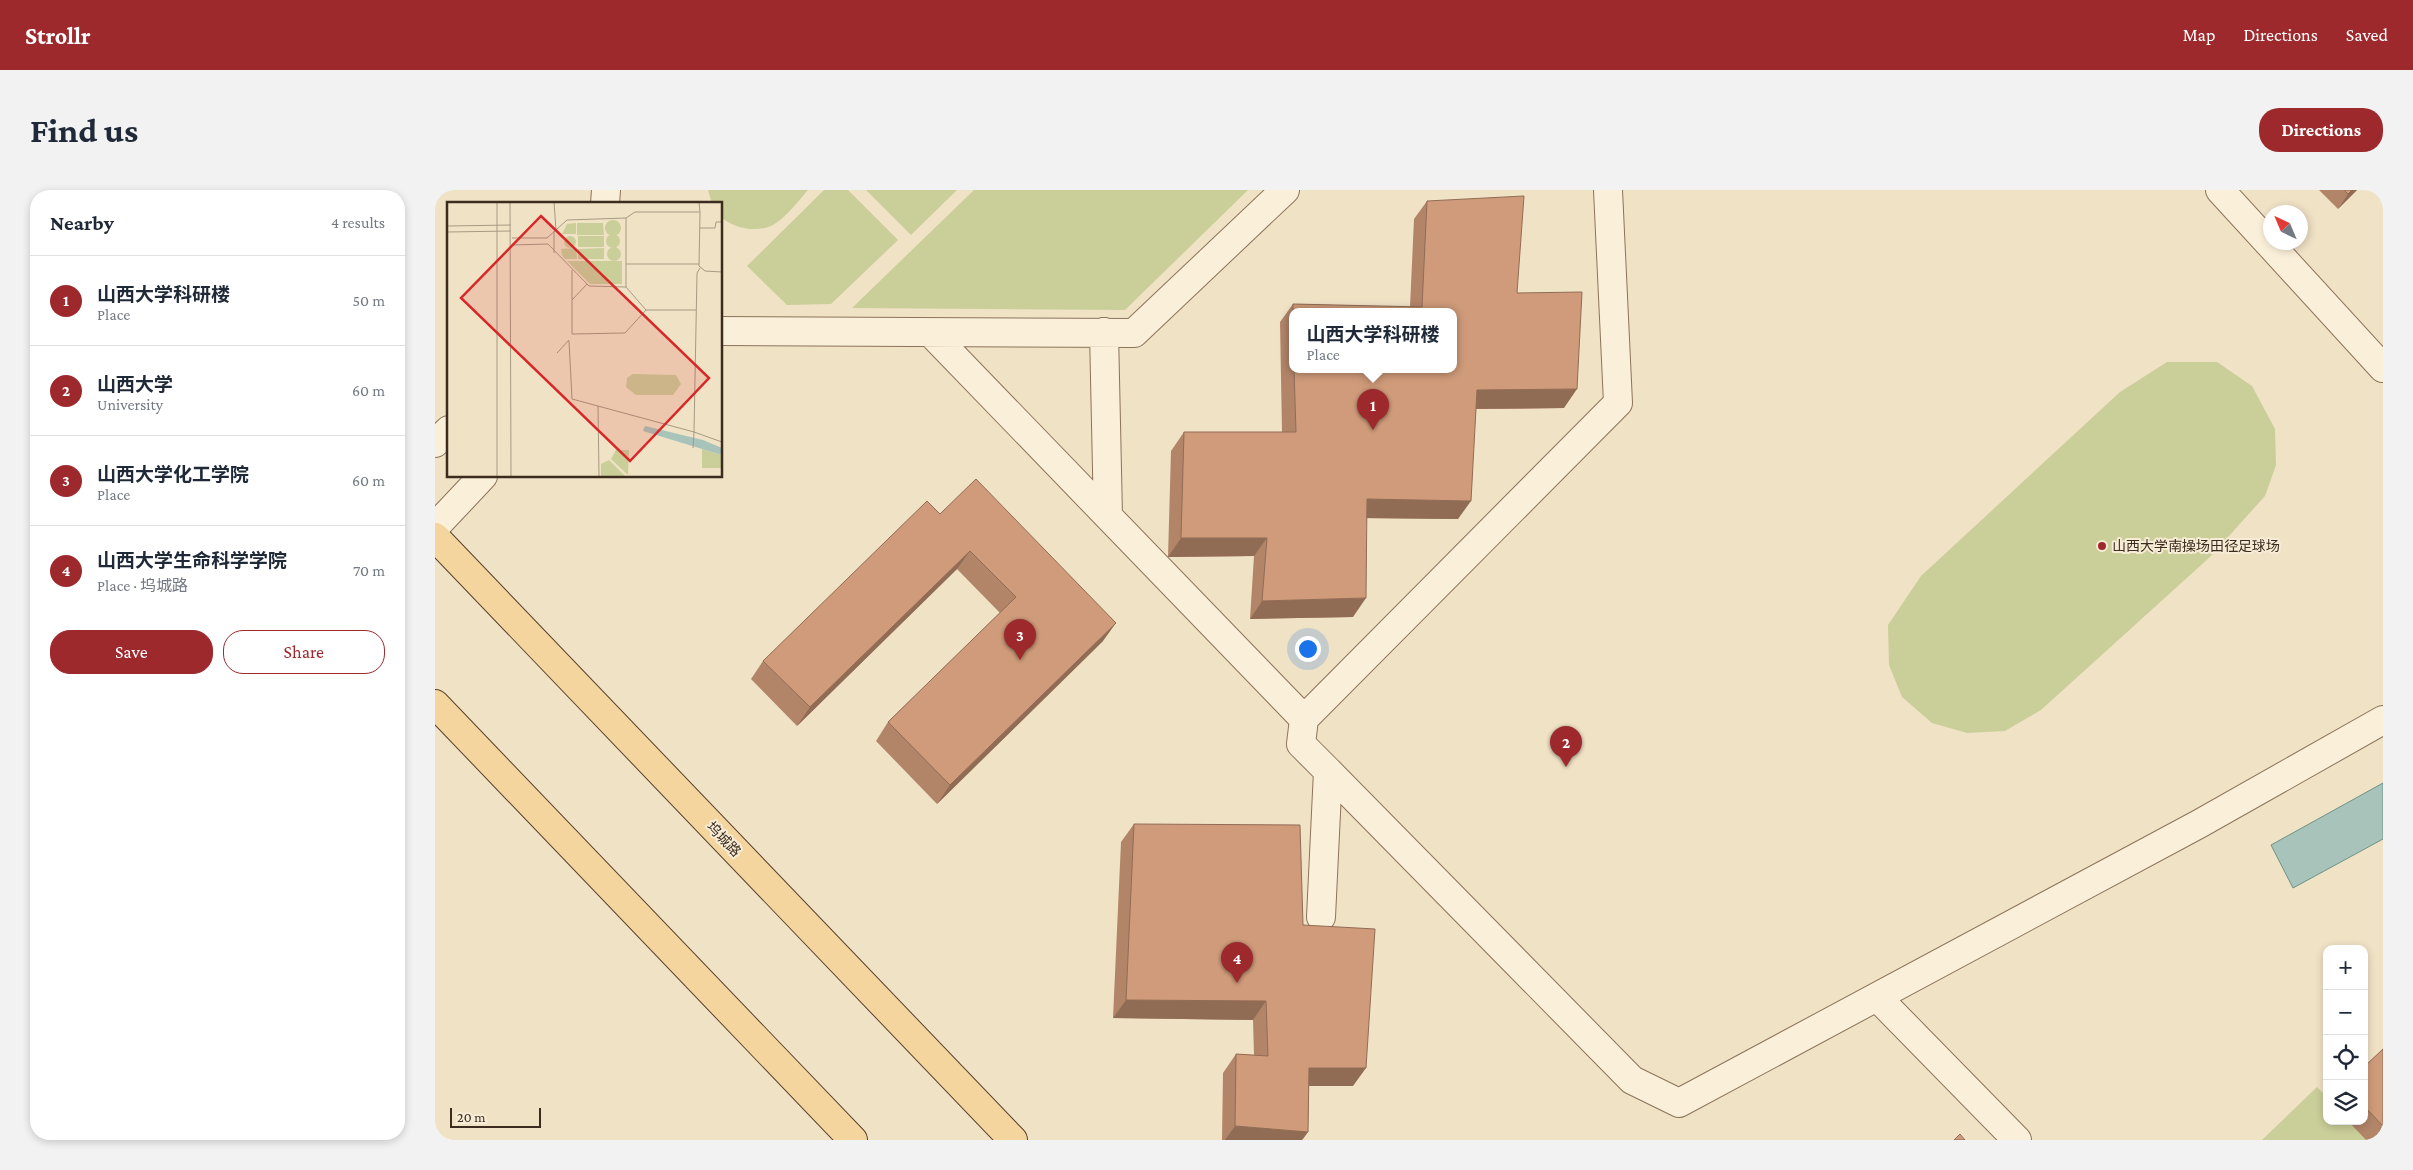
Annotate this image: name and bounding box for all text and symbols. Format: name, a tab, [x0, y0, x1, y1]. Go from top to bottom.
text: Strollr	[25, 22, 91, 49]
text: Map	[2183, 25, 2215, 45]
text: Directions	[2243, 25, 2318, 45]
text: Saved	[2346, 25, 2388, 45]
button: Directions	[2259, 108, 2383, 152]
text: Find us	[30, 111, 138, 150]
inset map	[447, 202, 723, 478]
north arrow	[2263, 205, 2308, 250]
text: Nearby	[50, 211, 114, 235]
text: 4 results	[331, 214, 385, 231]
text: 山西大学科研楼	[97, 284, 230, 305]
text: 1	[63, 292, 69, 309]
text: 50 m	[353, 292, 385, 309]
text: Place	[97, 306, 130, 323]
popup	[1289, 308, 1457, 373]
text: 山西大学科研楼	[1306, 324, 1440, 345]
text: Place	[1306, 346, 1340, 363]
text: 山西大学	[97, 374, 173, 395]
text: 2	[62, 382, 70, 399]
text: 60 m	[352, 382, 385, 399]
pin: 1	[1357, 389, 1389, 430]
text: University	[97, 396, 163, 413]
text: 山西大学化工学院	[97, 464, 249, 485]
text: 3	[62, 472, 70, 489]
text: 60 m	[352, 472, 385, 489]
text: Place	[97, 486, 130, 503]
place label: 山西大学南操场田径足球场	[2112, 538, 2280, 554]
marker: 山西大学南操场田径足球场	[2096, 540, 2108, 552]
text: 山西大学生命科学学院	[97, 550, 287, 571]
text: 4	[62, 562, 70, 579]
text: 70 m	[353, 562, 385, 579]
text: Place · 坞城路	[97, 577, 188, 594]
pin: 3	[1004, 619, 1036, 660]
button: Save	[50, 630, 213, 674]
button: Share	[223, 630, 385, 674]
your location	[1295, 636, 1321, 662]
pin: 2	[1550, 726, 1582, 767]
street label: 坞城路	[704, 818, 744, 860]
pin: 4	[1221, 942, 1253, 983]
map controls	[2323, 945, 2368, 1125]
button: +	[2323, 945, 2368, 990]
button: −	[2323, 990, 2368, 1035]
button: locate	[2323, 1035, 2368, 1080]
button: layers	[2323, 1080, 2368, 1125]
scale bar	[450, 1105, 541, 1128]
text: 20 m	[457, 1109, 485, 1125]

